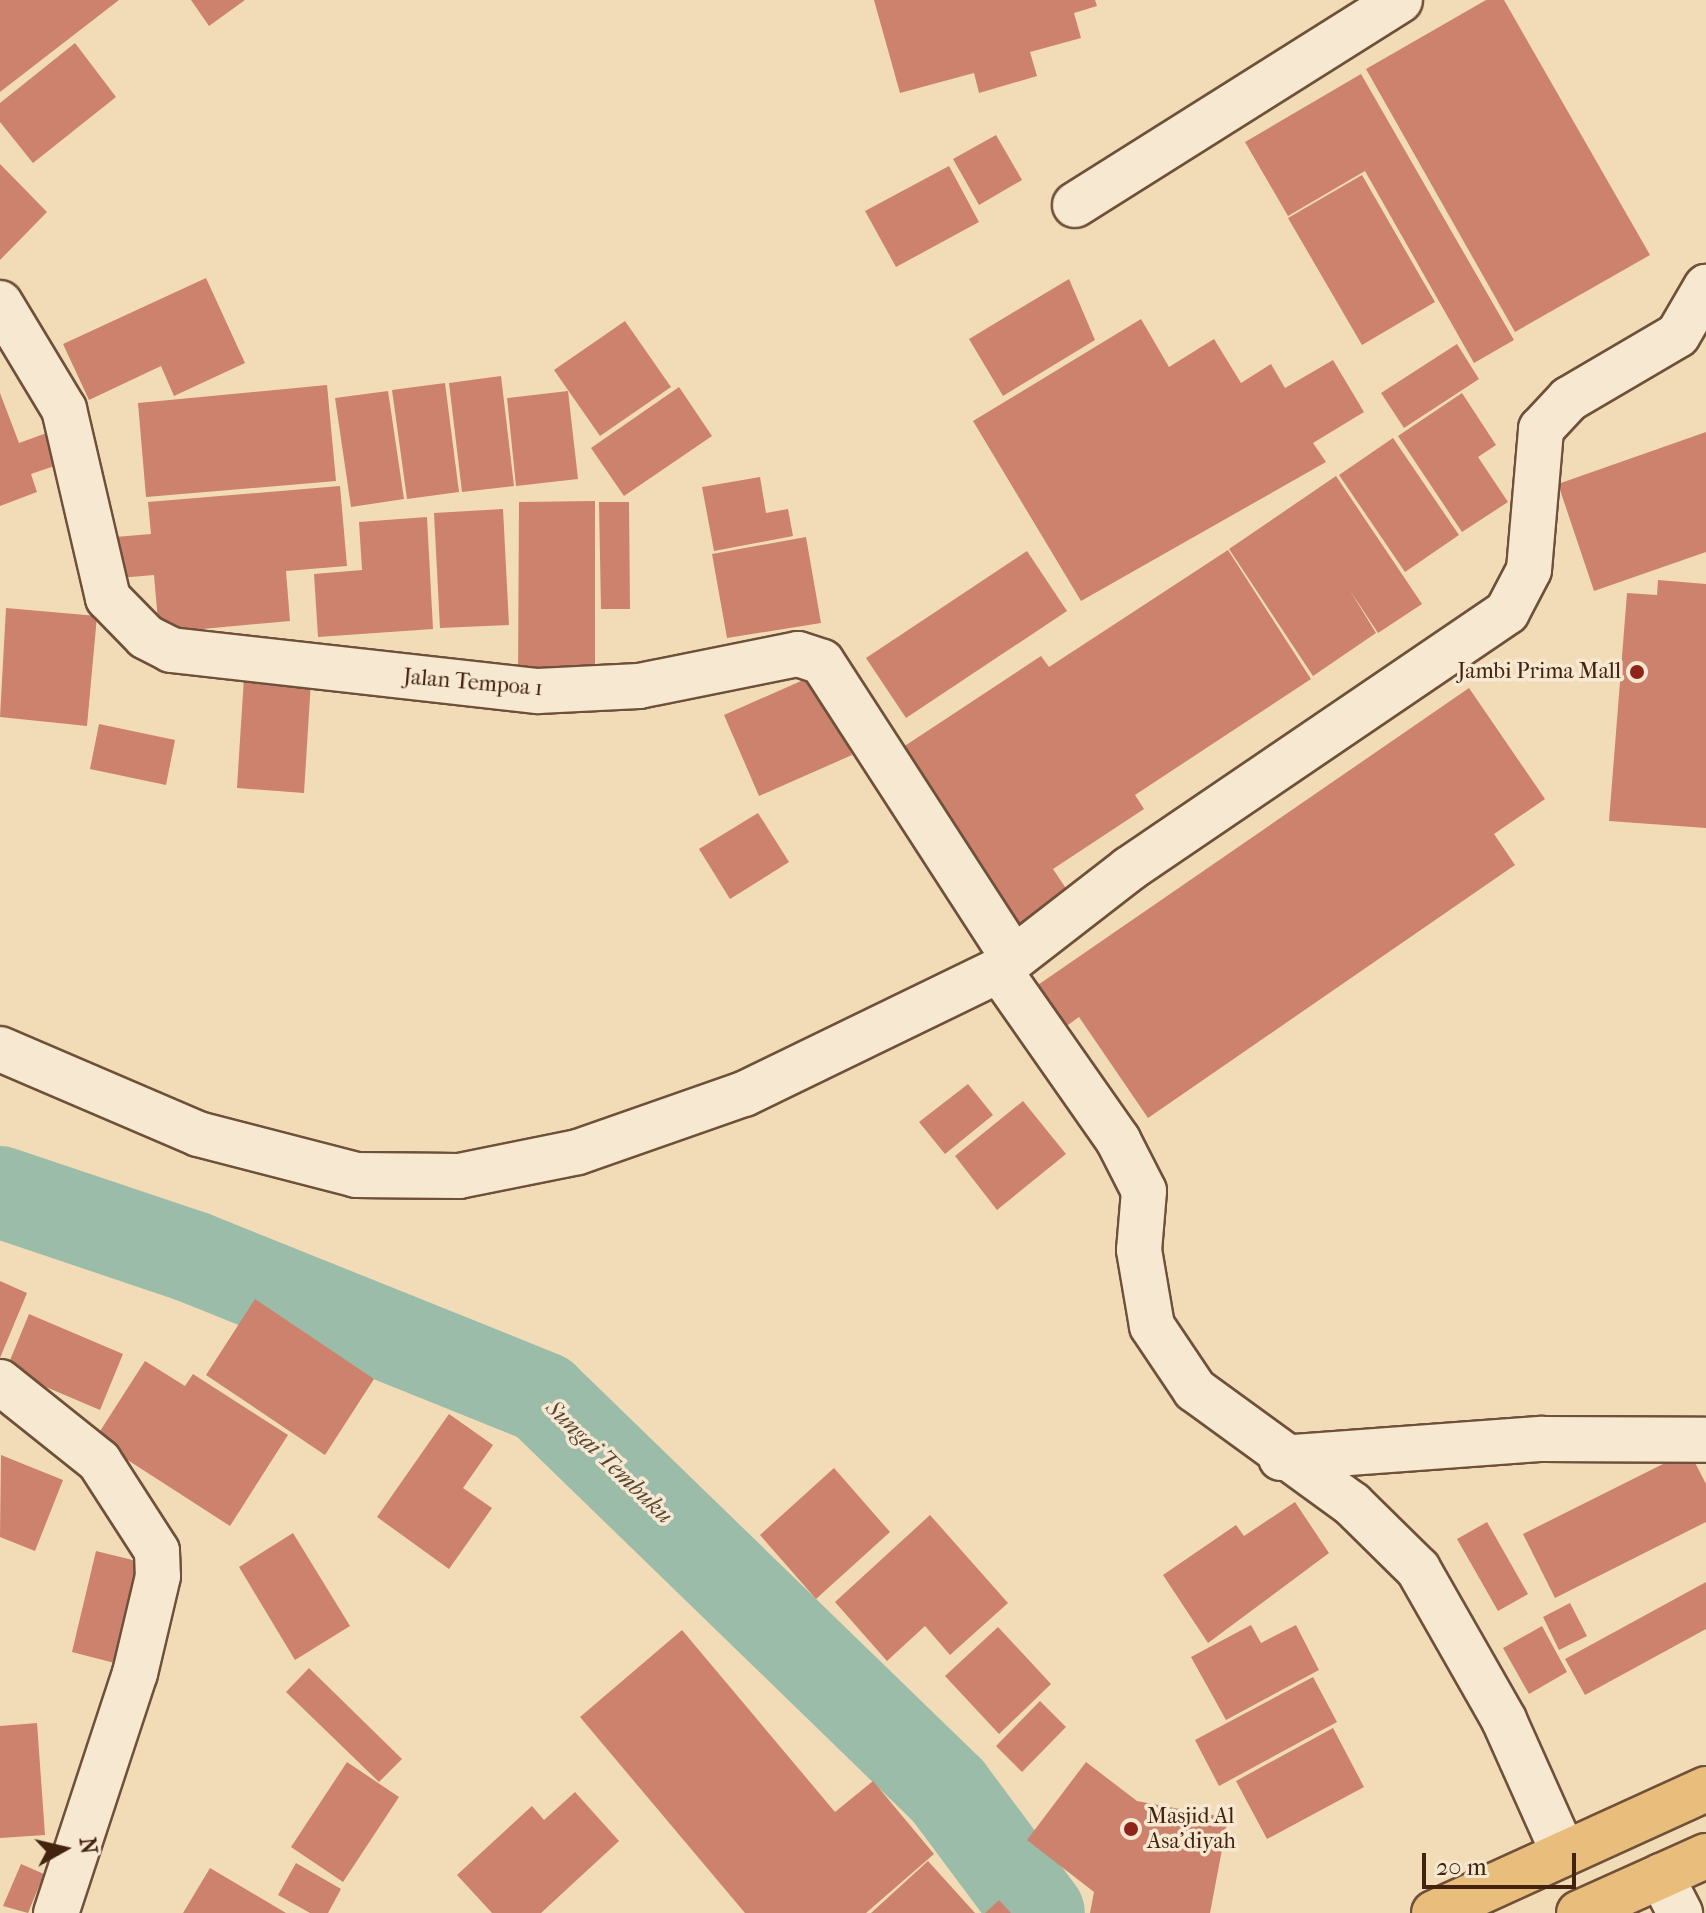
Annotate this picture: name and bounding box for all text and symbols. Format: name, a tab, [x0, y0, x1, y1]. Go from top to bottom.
place label: Jambi Prima Mall	[1457, 659, 1621, 685]
marker: Jambi Prima Mall	[1628, 663, 1646, 681]
street label: Jalan Tempoa 1	[402, 664, 544, 702]
water label: Sungai Tembuku	[539, 1394, 679, 1530]
place label: Masjid Al Asa'diyah	[1147, 1803, 1236, 1854]
north arrow	[24, 1809, 104, 1889]
marker: Masjid Al Asa'diyah	[1122, 1820, 1140, 1838]
text: N	[74, 1836, 102, 1856]
scale bar	[1426, 1837, 1580, 1887]
text: 20 m	[1436, 1853, 1487, 1881]

